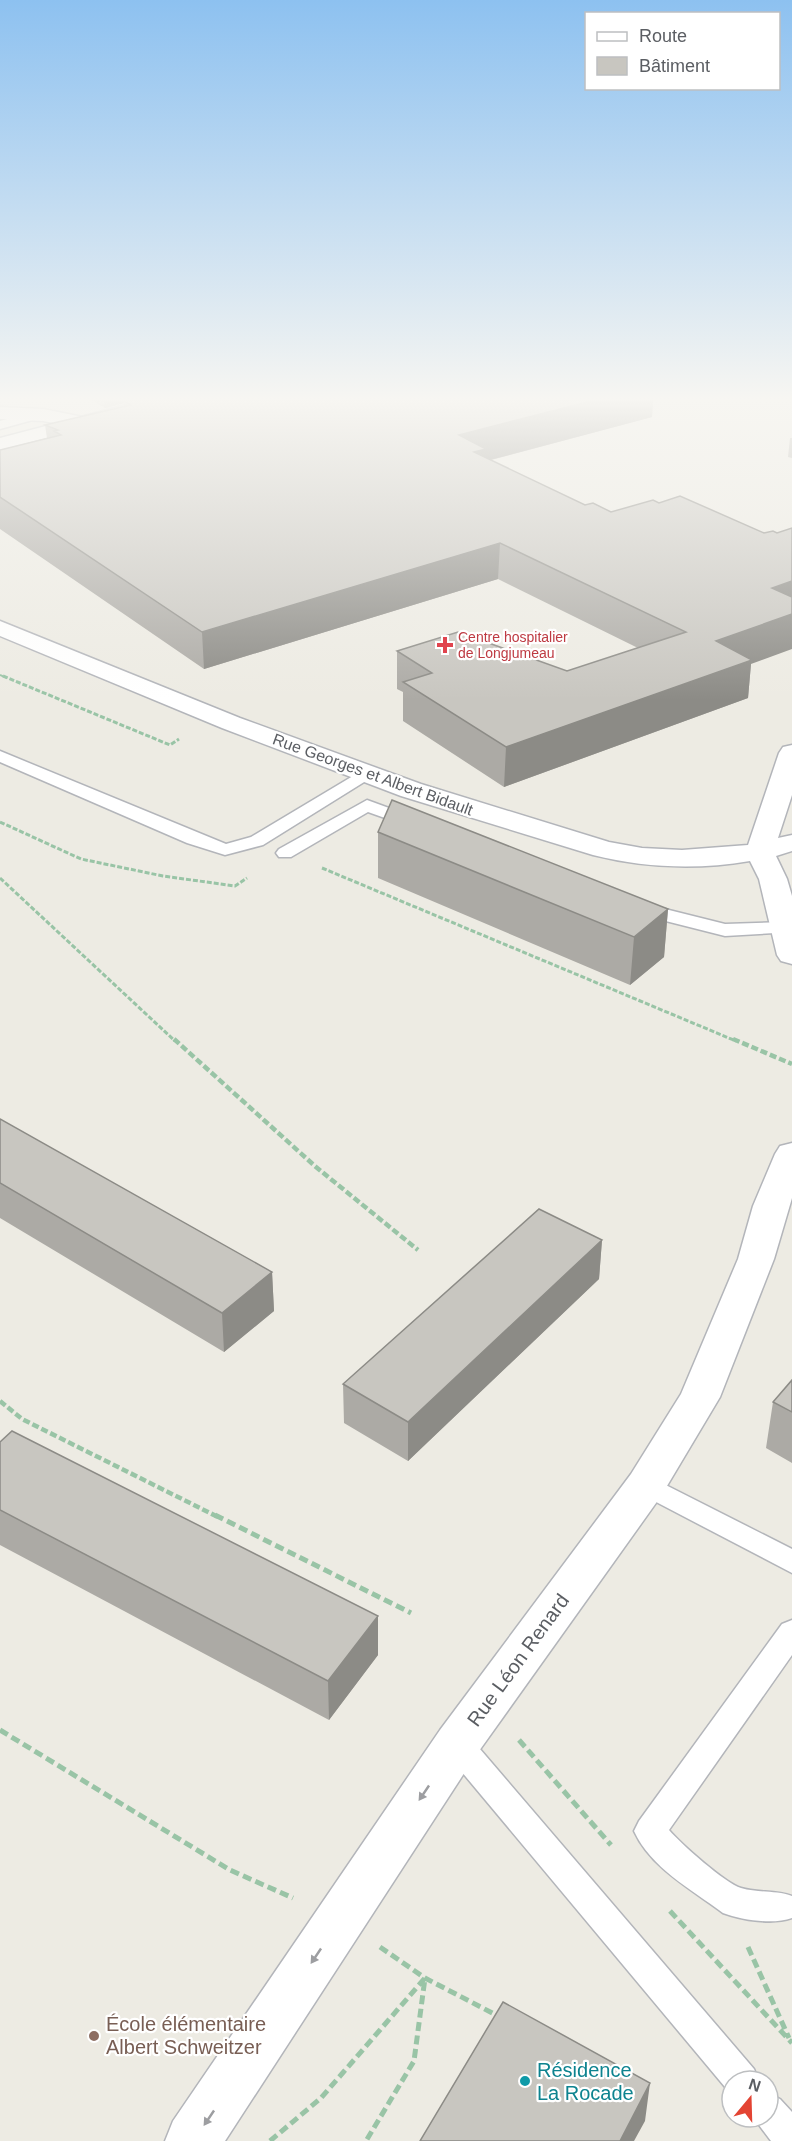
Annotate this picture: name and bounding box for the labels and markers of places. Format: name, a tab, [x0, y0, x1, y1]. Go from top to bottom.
place label: Centre hospitalier de Longjumeau	[458, 629, 568, 661]
marker: Centre hospitalier de Longjumeau	[436, 636, 454, 654]
place label: École élémentaire Albert Schweitzer	[106, 2013, 266, 2058]
marker: École élémentaire Albert Schweitzer	[87, 2029, 101, 2043]
place label: Résidence La Rocade	[537, 2059, 634, 2104]
marker: Résidence La Rocade	[518, 2074, 532, 2088]

